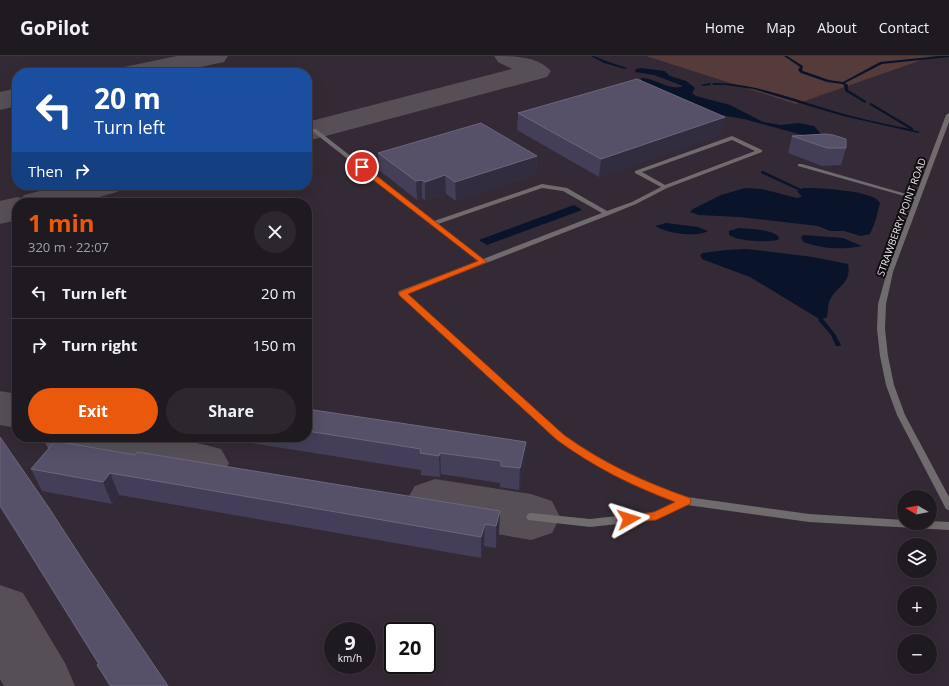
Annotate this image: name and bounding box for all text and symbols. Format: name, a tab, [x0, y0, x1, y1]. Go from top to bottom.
text: GoPilot	[20, 15, 89, 41]
text: Home	[705, 18, 744, 37]
text: Map	[766, 18, 795, 37]
text: About	[817, 18, 857, 37]
text: Contact	[879, 18, 929, 37]
text: 20 m	[94, 79, 161, 117]
icon: left	[28, 84, 80, 136]
text: Turn left	[94, 115, 165, 139]
pin	[345, 150, 379, 184]
icon: arrive	[351, 156, 373, 178]
street label: STRAWBERRY POINT ROAD	[873, 156, 929, 278]
icon: right	[71, 160, 93, 182]
text: Then	[28, 161, 63, 181]
text: 1 min	[28, 206, 95, 239]
button: close	[254, 211, 296, 253]
text: 320 m · 22:07	[28, 238, 109, 256]
icon: left	[28, 282, 50, 304]
text: Turn left	[62, 283, 127, 303]
text: 20 m	[261, 283, 296, 303]
icon: right	[28, 334, 50, 356]
text: Turn right	[62, 335, 137, 355]
text: 150 m	[252, 335, 296, 355]
button: Exit	[28, 388, 158, 434]
button: Share	[166, 388, 296, 434]
north arrow	[897, 490, 937, 530]
map controls	[897, 490, 937, 674]
position arrow	[608, 498, 650, 540]
button: layers	[897, 538, 937, 578]
button: +	[897, 586, 937, 626]
speed limit sign: 20	[384, 622, 436, 674]
text: 9	[344, 629, 356, 656]
button: −	[897, 634, 937, 674]
text: km/h	[338, 651, 362, 665]

